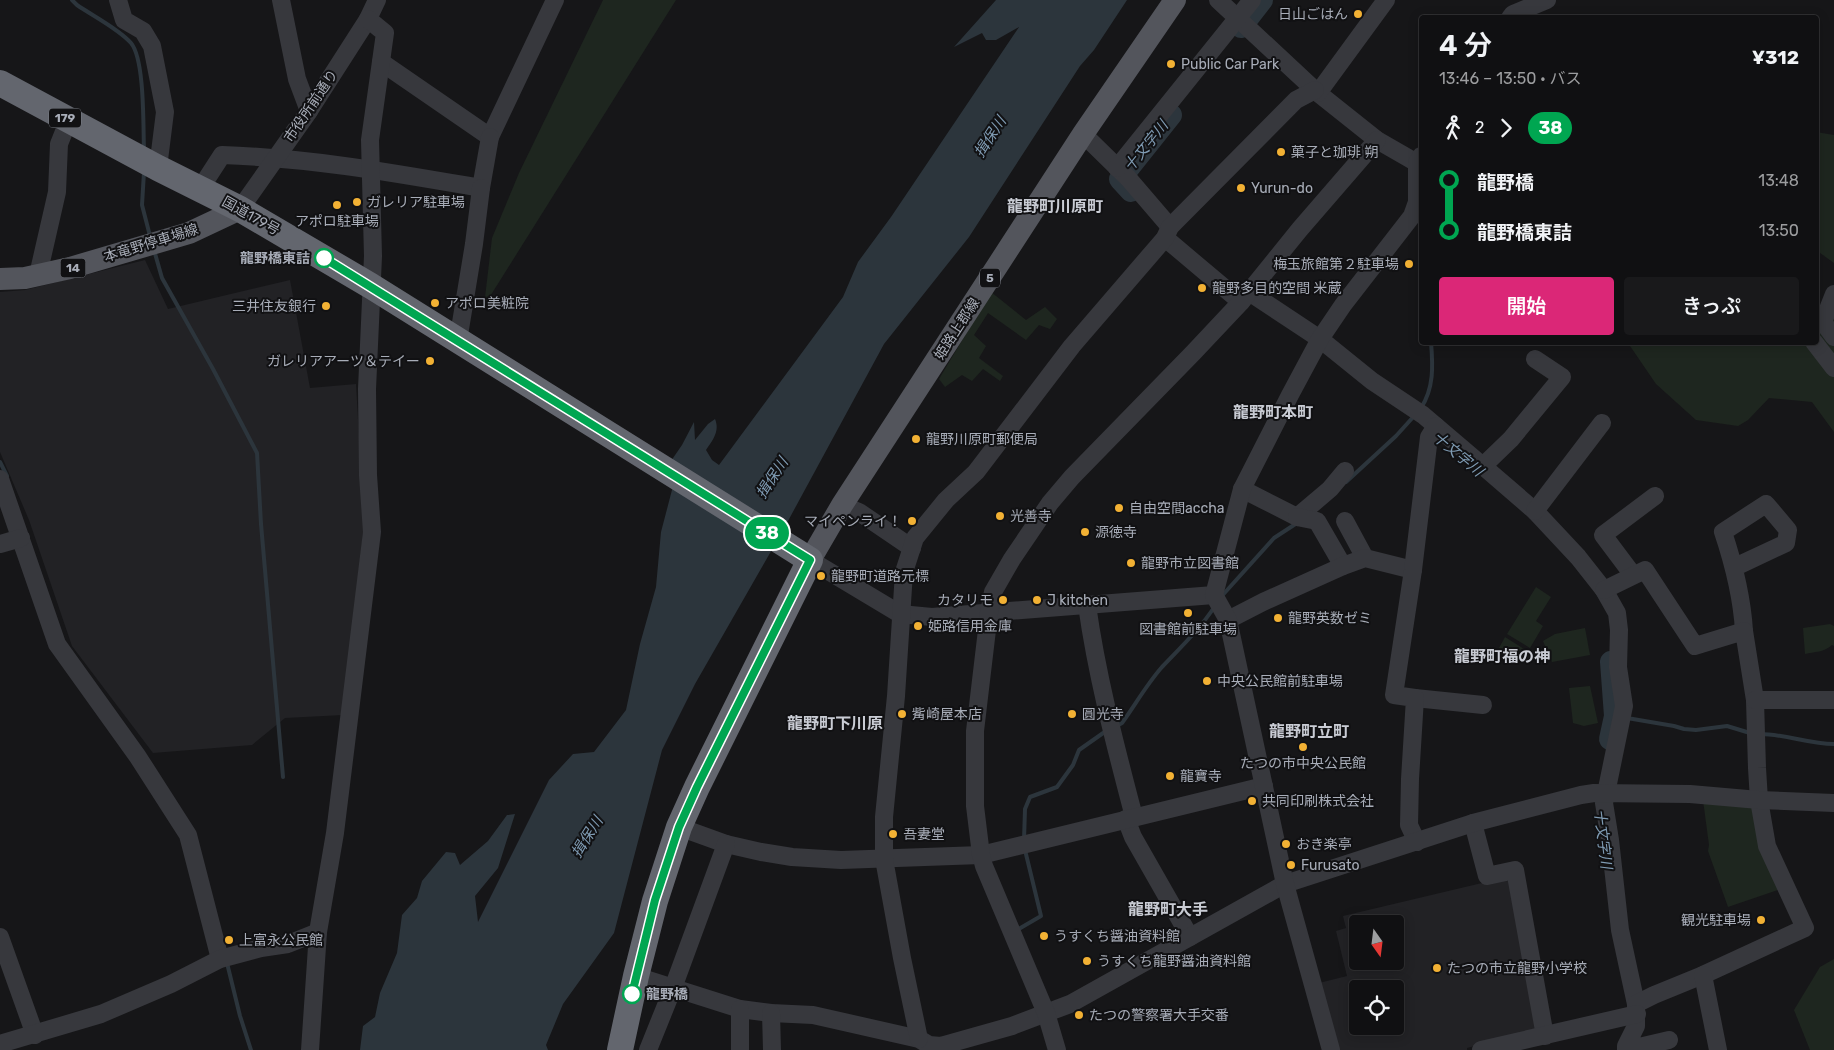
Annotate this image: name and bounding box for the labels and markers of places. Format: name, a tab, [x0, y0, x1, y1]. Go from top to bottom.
place label: 日山ごはん	[1278, 6, 1348, 23]
marker: 日山ごはん	[1352, 8, 1364, 20]
place label: Public Car Park	[1181, 56, 1280, 73]
marker: Public Car Park	[1165, 58, 1177, 70]
place label: 菓子と珈琲 朔	[1291, 144, 1378, 161]
marker: 菓子と珈琲 朔	[1275, 146, 1287, 158]
place label: Yurun-do	[1251, 180, 1313, 197]
marker: Yurun-do	[1235, 182, 1247, 194]
place label: ガレリア駐車場	[367, 194, 465, 211]
marker: ガレリア駐車場	[351, 196, 363, 208]
marker: アポロ駐車場	[331, 199, 343, 211]
place label: アポロ駐車場	[295, 213, 379, 230]
marker: 龍野橋東詰	[314, 248, 334, 268]
place label: 龍野橋東詰	[240, 250, 310, 267]
place label: 梅玉旅館第２駐車場	[1273, 256, 1399, 273]
marker: 梅玉旅館第２駐車場	[1403, 258, 1415, 270]
place label: 龍野多目的空間 米蔵	[1212, 280, 1341, 297]
marker: 龍野多目的空間 米蔵	[1196, 282, 1208, 294]
place label: アポロ美粧院	[445, 295, 529, 312]
marker: アポロ美粧院	[429, 297, 441, 309]
place label: 三井住友銀行	[232, 298, 316, 315]
marker: 三井住友銀行	[320, 300, 332, 312]
place label: ガレリアアーツ＆テイー	[267, 353, 420, 370]
marker: ガレリアアーツ＆テイー	[424, 355, 436, 367]
place label: 龍野川原町郵便局	[926, 431, 1038, 448]
marker: 龍野川原町郵便局	[910, 433, 922, 445]
place label: 自由空間accha	[1129, 500, 1224, 517]
marker: 自由空間accha	[1113, 502, 1125, 514]
place label: 光善寺	[1010, 508, 1052, 525]
marker: 光善寺	[994, 510, 1006, 522]
place label: マイペンライ！	[804, 513, 902, 530]
marker: マイペンライ！	[906, 515, 918, 527]
place label: 源徳寺	[1095, 524, 1137, 541]
marker: 源徳寺	[1079, 526, 1091, 538]
place label: 龍野市立図書館	[1141, 555, 1239, 572]
marker: 龍野市立図書館	[1125, 557, 1137, 569]
place label: 龍野町道路元標	[831, 568, 929, 585]
marker: 龍野町道路元標	[815, 570, 827, 582]
place label: カタリモ	[937, 592, 993, 609]
place label: J kitchen	[1047, 592, 1108, 609]
marker: カタリモ	[997, 594, 1009, 606]
marker: J kitchen	[1031, 594, 1043, 606]
marker: 図書館前駐車場	[1182, 607, 1194, 619]
place label: 龍野英数ゼミ	[1288, 610, 1372, 627]
marker: 龍野英数ゼミ	[1272, 612, 1284, 624]
place label: 姫路信用金庫	[928, 618, 1012, 635]
marker: 姫路信用金庫	[912, 620, 924, 632]
place label: 図書館前駐車場	[1139, 621, 1237, 638]
place label: 中央公民館前駐車場	[1217, 673, 1343, 690]
marker: 中央公民館前駐車場	[1201, 675, 1213, 687]
place label: 觜崎屋本店	[912, 706, 982, 723]
place label: 圓光寺	[1082, 706, 1124, 723]
marker: 觜崎屋本店	[896, 708, 908, 720]
marker: 圓光寺	[1066, 708, 1078, 720]
marker: たつの市中央公民館	[1297, 741, 1309, 753]
place label: たつの市中央公民館	[1240, 755, 1366, 772]
place label: 龍寶寺	[1180, 768, 1222, 785]
marker: 龍寶寺	[1164, 770, 1176, 782]
place label: 共同印刷株式会社	[1262, 793, 1374, 810]
marker: 共同印刷株式会社	[1246, 795, 1258, 807]
place label: 吾妻堂	[903, 826, 945, 843]
marker: 吾妻堂	[887, 828, 899, 840]
place label: おき楽亭	[1296, 836, 1352, 853]
marker: おき楽亭	[1280, 838, 1292, 850]
place label: Furusato	[1301, 857, 1360, 874]
marker: Furusato	[1285, 859, 1297, 871]
place label: 観光駐車場	[1681, 912, 1751, 929]
marker: 観光駐車場	[1755, 914, 1767, 926]
place label: うすくち醤油資料館	[1054, 928, 1180, 945]
marker: うすくち醤油資料館	[1038, 930, 1050, 942]
place label: 上富永公民館	[239, 932, 323, 949]
marker: 上富永公民館	[223, 934, 235, 946]
place label: うすくち龍野醤油資料館	[1097, 953, 1251, 970]
marker: うすくち龍野醤油資料館	[1081, 955, 1093, 967]
place label: たつの市立龍野小学校	[1447, 960, 1587, 977]
marker: たつの市立龍野小学校	[1431, 962, 1443, 974]
marker: 龍野橋	[622, 984, 642, 1004]
place label: 龍野橋	[646, 986, 688, 1003]
place label: たつの警察署大手交番	[1089, 1007, 1229, 1024]
marker: たつの警察署大手交番	[1073, 1009, 1085, 1021]

